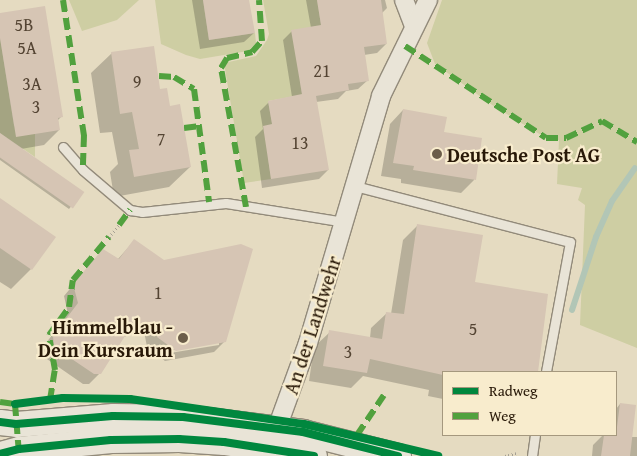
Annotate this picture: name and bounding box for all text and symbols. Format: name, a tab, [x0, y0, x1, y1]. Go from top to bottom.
house number: 5B	[15, 14, 33, 36]
house number: 5A	[17, 37, 37, 59]
house number: 21	[313, 60, 331, 82]
house number: 9	[133, 71, 141, 93]
house number: 3A	[22, 73, 42, 95]
house number: 3	[32, 96, 40, 118]
house number: 7	[157, 128, 165, 150]
house number: 13	[291, 132, 309, 154]
place label: Deutsche Post AG	[447, 142, 600, 166]
marker: Deutsche Post AG	[431, 148, 443, 160]
street label: An der Landwehr	[278, 253, 346, 397]
house number: 1	[154, 282, 162, 304]
place label: Himmelblau - Dein Kursraum	[38, 314, 173, 361]
house number: 5	[469, 318, 477, 340]
marker: Himmelblau - Dein Kursraum	[177, 332, 189, 344]
house number: 3	[344, 341, 352, 363]
legend	[442, 371, 617, 436]
text: Radweg	[489, 380, 538, 401]
text: Weg	[489, 405, 516, 426]

